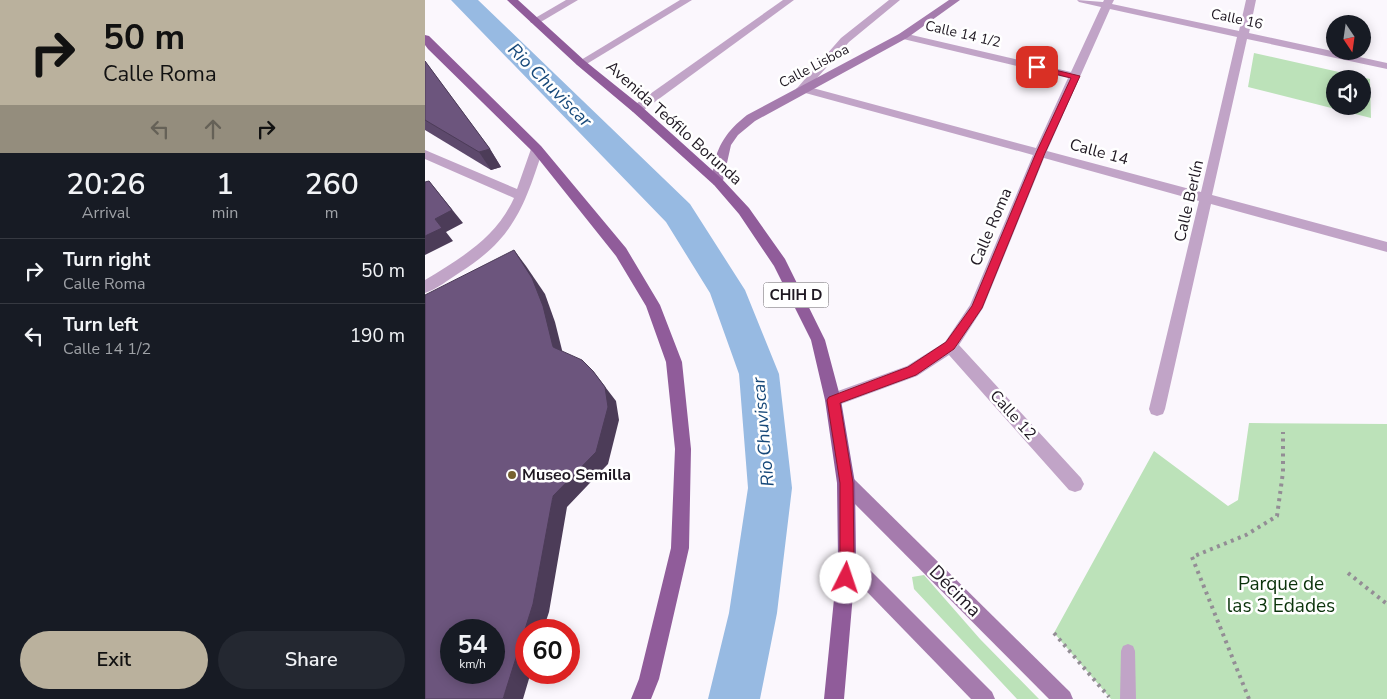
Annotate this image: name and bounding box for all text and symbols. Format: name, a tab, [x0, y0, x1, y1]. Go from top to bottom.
street label: Calle 16	[1209, 4, 1265, 34]
text: 50 m	[103, 14, 185, 61]
north arrow	[1326, 15, 1371, 60]
map controls	[1326, 15, 1371, 115]
street label: Calle 14 1/2	[923, 16, 1003, 52]
icon: right	[20, 20, 85, 85]
water label: Rio Chuviscar	[503, 38, 598, 133]
street label: Calle Lisboa	[776, 40, 852, 92]
pin	[1016, 46, 1058, 88]
icon: arrive	[1023, 53, 1051, 81]
street label: Avenida Teófilo Borunda	[601, 56, 747, 190]
text: Calle Roma	[103, 59, 217, 89]
button: sound	[1326, 70, 1371, 115]
icon: left	[146, 115, 174, 143]
icon: ahead	[199, 115, 227, 143]
icon: right	[252, 115, 280, 143]
street label: Calle 14	[1067, 134, 1131, 171]
street label: Calle Berlín	[1169, 158, 1209, 244]
text: 20:26	[66, 164, 145, 205]
text: 1	[216, 164, 234, 205]
text: 260	[305, 164, 359, 205]
street label: Calle Roma	[965, 185, 1017, 269]
text: Arrival	[82, 202, 130, 224]
text: min	[212, 202, 238, 224]
text: m	[325, 202, 339, 224]
text: Turn right	[63, 247, 150, 273]
icon: right	[20, 257, 48, 285]
text: 50 m	[361, 258, 405, 284]
text: Calle Roma	[63, 273, 146, 295]
road number: CHIH D	[763, 282, 829, 308]
text: Turn left	[63, 312, 138, 338]
icon: left	[20, 322, 48, 350]
text: 190 m	[350, 323, 405, 349]
text: Calle 14 1/2	[63, 338, 151, 360]
water label: Rio Chuviscar	[746, 376, 780, 488]
street label: Calle 12	[985, 385, 1041, 445]
place label: Museo Semilla	[522, 464, 631, 486]
marker: Museo Semilla	[506, 469, 518, 481]
position arrow	[819, 551, 871, 603]
street label: Décima	[923, 559, 987, 623]
park label: Parque de las 3 Edades	[1227, 571, 1335, 619]
speed limit sign: 60	[515, 619, 580, 684]
text: 54	[457, 628, 488, 662]
button: Exit	[20, 631, 208, 689]
button: Share	[218, 631, 405, 689]
text: km/h	[459, 656, 486, 672]

